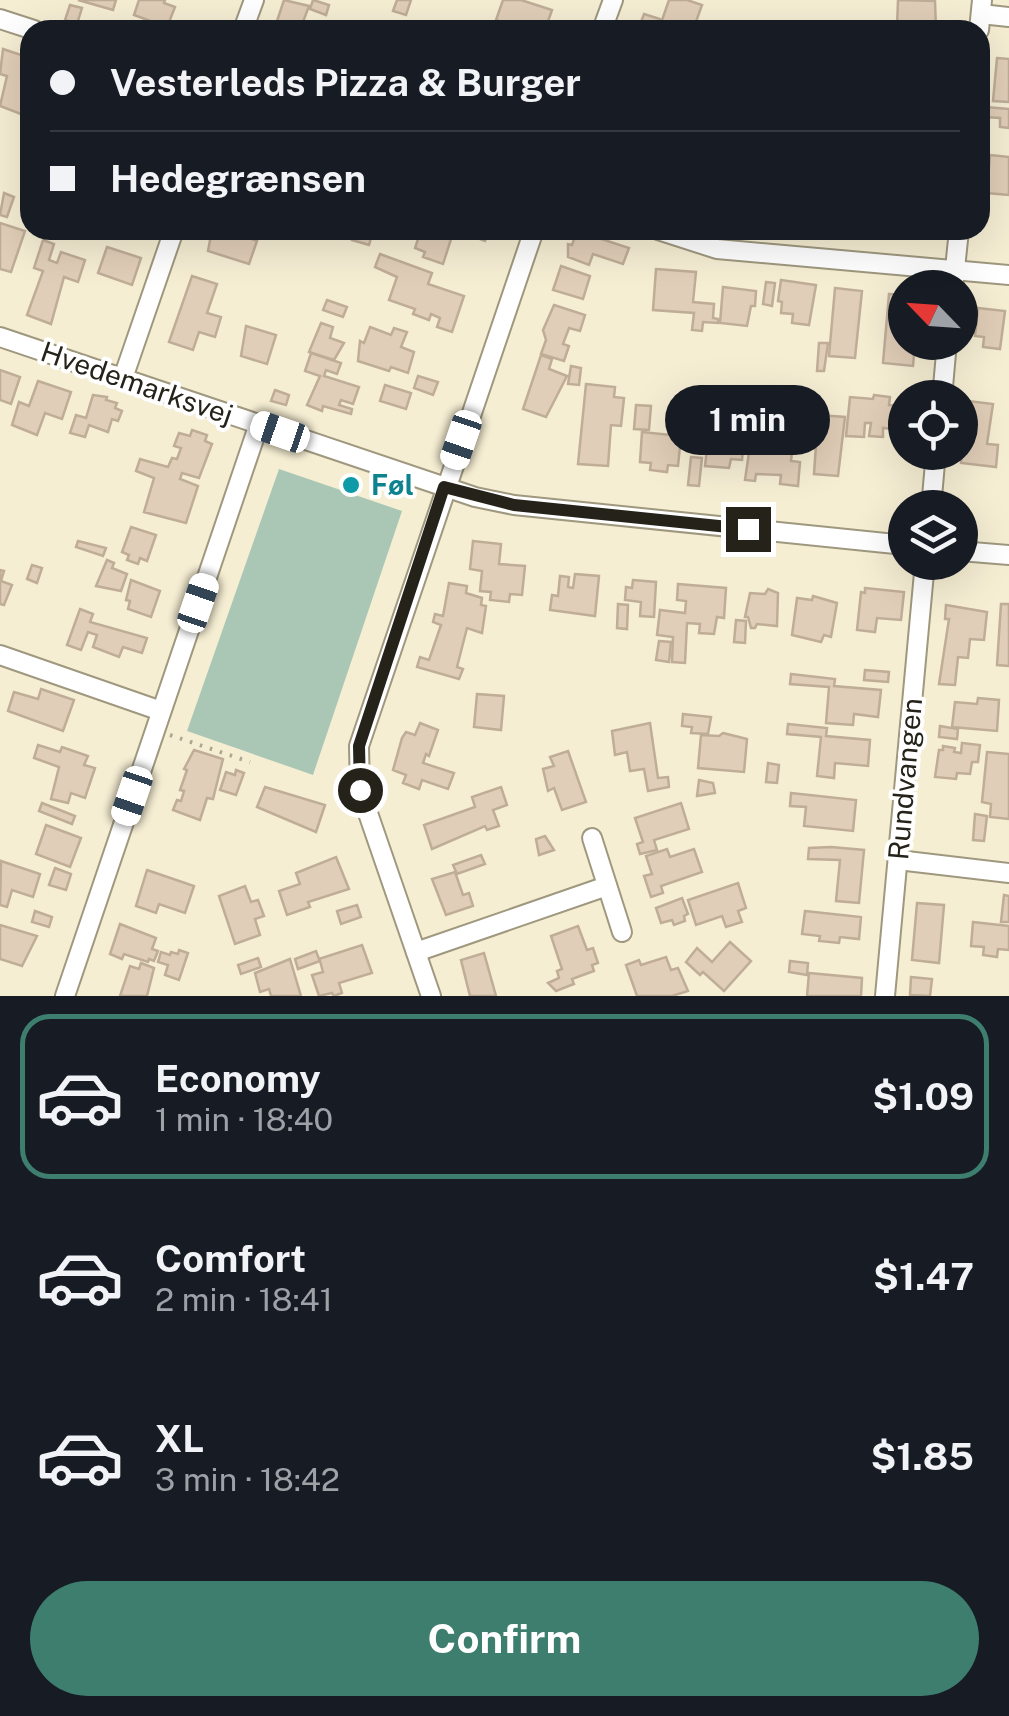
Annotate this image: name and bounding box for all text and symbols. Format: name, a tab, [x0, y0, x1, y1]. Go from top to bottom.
text: Vesterleds Pizza & Burger	[110, 60, 581, 105]
text: Hedegrænsen	[110, 156, 366, 201]
north arrow	[888, 270, 978, 360]
map controls	[888, 270, 978, 580]
street label: Hvedemarksvej	[37, 334, 238, 431]
button: locate	[888, 380, 978, 470]
callout: 1 min	[666, 384, 830, 454]
text: 1 min	[709, 401, 786, 438]
car	[437, 407, 485, 473]
car	[247, 408, 313, 456]
place label: Føl	[371, 468, 414, 501]
marker: Føl	[340, 474, 362, 496]
button: layers	[888, 490, 978, 580]
route end	[726, 507, 771, 552]
car	[174, 570, 222, 636]
street label: Rundvangen	[881, 697, 928, 861]
car	[108, 763, 156, 829]
route start	[338, 768, 383, 813]
icon: car	[35, 1052, 125, 1142]
text: Economy	[155, 1056, 321, 1101]
text: $1.09	[872, 1074, 974, 1119]
text: 1 min · 18:40	[155, 1101, 333, 1138]
icon: car	[35, 1232, 125, 1322]
text: Comfort	[155, 1236, 306, 1281]
text: $1.47	[873, 1254, 974, 1299]
text: 2 min · 18:41	[155, 1281, 333, 1318]
icon: car	[35, 1412, 125, 1502]
text: XL	[155, 1416, 204, 1461]
text: $1.85	[870, 1434, 974, 1479]
text: 3 min · 18:42	[155, 1461, 340, 1498]
button: Confirm	[30, 1581, 979, 1696]

